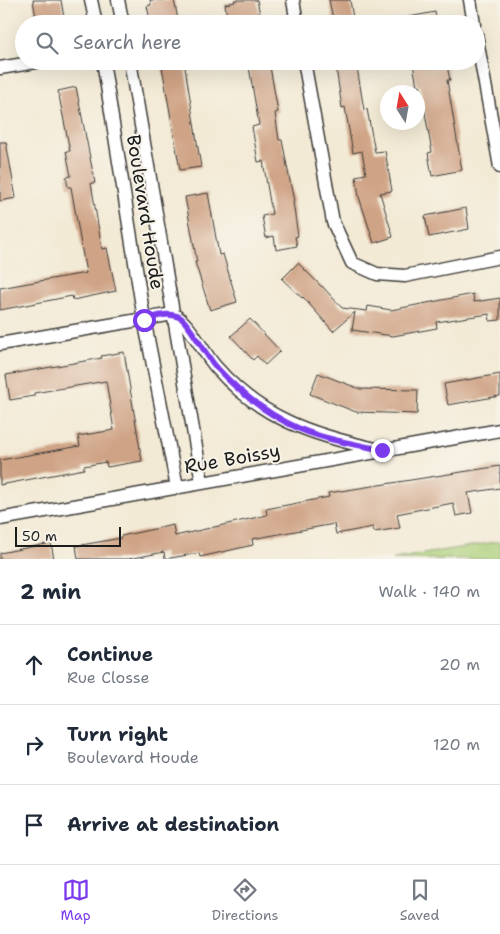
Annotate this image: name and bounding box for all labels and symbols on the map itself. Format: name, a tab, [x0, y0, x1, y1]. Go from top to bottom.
north arrow	[380, 85, 425, 130]
street label: Boulevard Houde	[121, 133, 170, 291]
route start	[133, 309, 156, 332]
street label: Rue Boissy	[182, 438, 282, 479]
route end	[371, 439, 394, 462]
scale bar	[15, 524, 121, 547]

